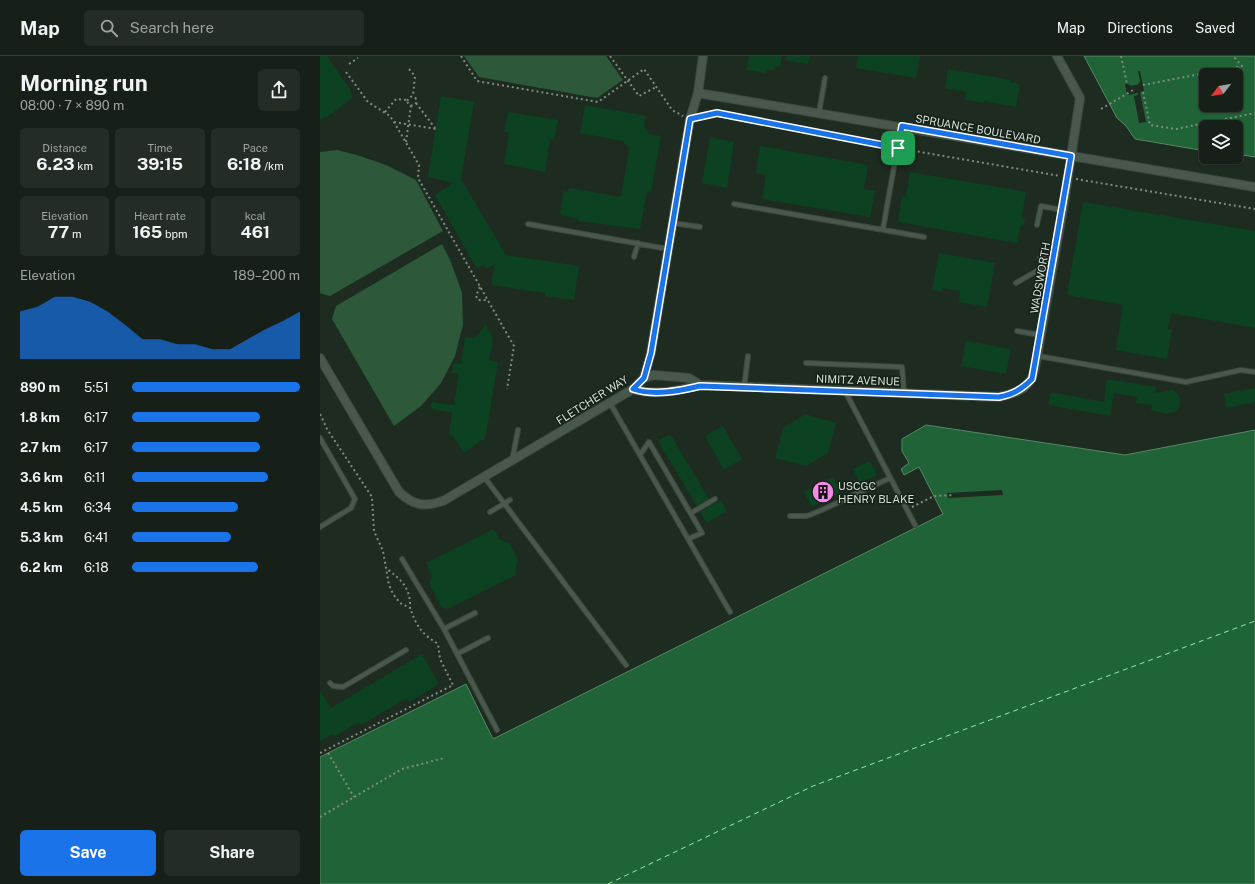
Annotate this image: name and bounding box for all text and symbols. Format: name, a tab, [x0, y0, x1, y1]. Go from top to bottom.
search box	[84, 10, 364, 46]
text: Map	[20, 17, 60, 39]
icon: search	[98, 17, 120, 39]
text: Search here	[130, 19, 214, 36]
text: Map	[1057, 20, 1085, 36]
text: Directions	[1107, 20, 1173, 36]
text: Saved	[1195, 20, 1235, 36]
north arrow	[1199, 68, 1243, 112]
map controls	[1199, 68, 1243, 164]
button: share	[258, 69, 300, 111]
text: Morning run	[20, 70, 148, 96]
text: 08:00 · 7 × 890 m	[20, 98, 124, 113]
street label: SPRUANCE BOULEVARD	[914, 112, 1042, 146]
button: layers	[1199, 120, 1243, 164]
pin	[881, 131, 915, 165]
icon: arrive	[887, 137, 909, 159]
text: Distance	[42, 142, 87, 154]
text: Time	[147, 142, 173, 154]
text: Pace	[243, 142, 268, 154]
text: 6.23	[36, 154, 75, 174]
text: 39:15	[137, 154, 183, 174]
text: 6:18	[227, 154, 261, 174]
text: km	[75, 160, 93, 172]
text: /km	[261, 160, 284, 172]
text: Elevation	[41, 210, 88, 222]
text: Heart rate	[134, 210, 186, 222]
text: kcal	[245, 210, 266, 222]
text: 77	[48, 222, 69, 242]
text: 165	[132, 222, 162, 242]
text: 461	[240, 222, 270, 242]
text: m	[69, 228, 81, 240]
text: bpm	[162, 228, 188, 240]
street label: WADSWORTH	[1028, 241, 1052, 315]
text: Elevation	[20, 268, 75, 283]
text: 189–200 m	[233, 268, 300, 283]
street label: FLETCHER WAY	[554, 373, 630, 427]
street label: NIMITZ AVENUE	[816, 373, 900, 387]
text: 890 m	[20, 380, 60, 395]
text: 5:51	[84, 380, 109, 395]
text: 1.8 km	[20, 410, 60, 425]
text: 6:17	[84, 410, 108, 425]
text: 2.7 km	[20, 440, 61, 455]
text: 6:17	[84, 440, 108, 455]
text: 3.6 km	[20, 470, 63, 485]
text: 6:11	[84, 470, 106, 485]
building icon: USCGC HENRY BLAKE	[810, 479, 836, 505]
place label: USCGC HENRY BLAKE	[838, 480, 914, 505]
text: 4.5 km	[20, 500, 63, 515]
text: 6:34	[84, 500, 111, 515]
text: 5.3 km	[20, 530, 63, 545]
text: 6:41	[84, 530, 108, 545]
text: 6.2 km	[20, 560, 63, 575]
text: 6:18	[84, 560, 109, 575]
button: Save	[20, 830, 156, 876]
button: Share	[164, 830, 300, 876]

